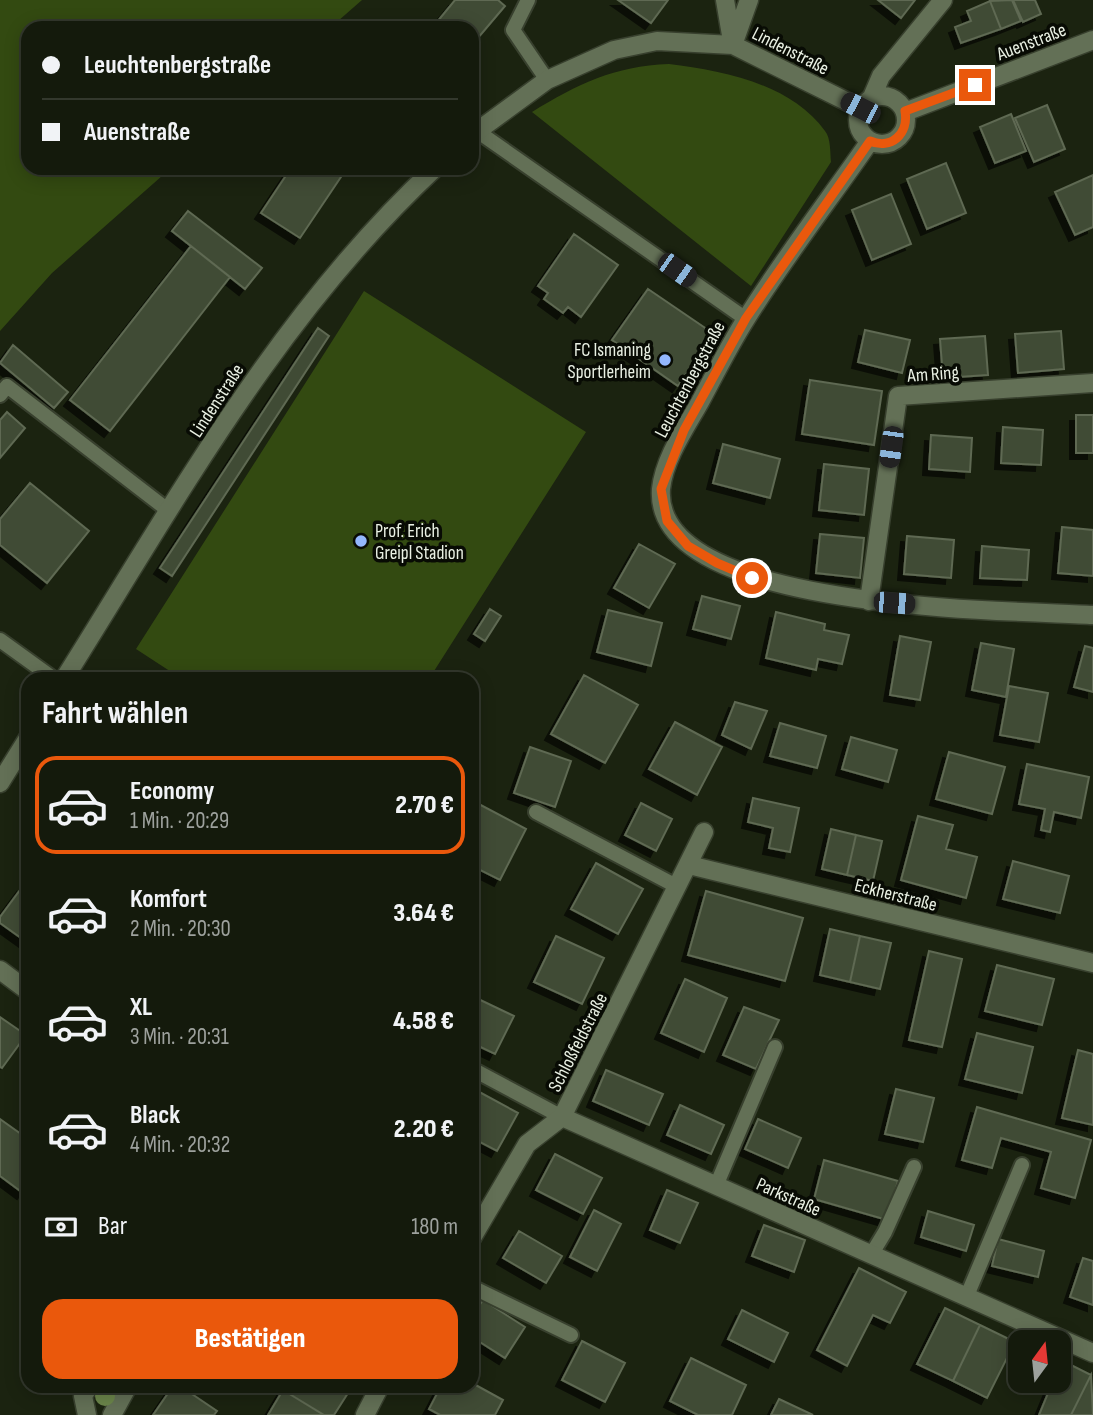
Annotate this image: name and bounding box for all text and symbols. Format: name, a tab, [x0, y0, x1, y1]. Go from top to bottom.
street label: Auenstraße	[993, 19, 1070, 66]
street label: Lindenstraße	[748, 22, 833, 80]
text: Leuchtenbergstraße	[84, 50, 271, 81]
route end	[959, 69, 991, 101]
car	[837, 89, 884, 127]
text: Auenstraße	[84, 117, 190, 148]
car	[654, 249, 701, 291]
street label: Leuchtenbergstraße	[650, 318, 731, 442]
place label: FC Ismaning Sportlerheim	[568, 339, 651, 384]
marker: FC Ismaning Sportlerheim	[657, 352, 673, 368]
street label: Lindenstraße	[185, 360, 250, 442]
street label: Am Ring	[905, 361, 960, 388]
car	[878, 425, 905, 469]
place label: Prof. Erich Greipl Stadion	[375, 520, 464, 565]
marker: Prof. Erich Greipl Stadion	[353, 533, 369, 549]
route start	[736, 562, 768, 594]
car	[873, 591, 916, 615]
text: Fahrt wählen	[42, 694, 188, 733]
icon: car	[46, 774, 109, 837]
text: Economy	[130, 776, 214, 807]
text: 2.70 €	[395, 790, 454, 821]
text: 1 Min. · 20:29	[130, 807, 229, 835]
street label: Eckherstraße	[852, 874, 939, 917]
icon: car	[46, 882, 109, 945]
text: Komfort	[130, 884, 207, 915]
text: 3.64 €	[393, 898, 454, 929]
text: 2 Min. · 20:30	[130, 915, 231, 943]
street label: Schloßfeldstraße	[544, 989, 613, 1096]
icon: car	[46, 990, 109, 1053]
text: XL	[130, 992, 152, 1023]
text: 4.58 €	[393, 1006, 454, 1037]
text: 3 Min. · 20:31	[130, 1023, 229, 1051]
icon: car	[46, 1098, 109, 1161]
text: Black	[130, 1100, 180, 1131]
text: 2.20 €	[394, 1114, 454, 1145]
text: 4 Min. · 20:32	[130, 1131, 230, 1159]
street label: Parkstraße	[753, 1173, 824, 1222]
icon: cash	[42, 1208, 80, 1246]
text: Bar	[98, 1211, 127, 1242]
text: 180 m	[411, 1213, 458, 1241]
button: Bestätigen	[42, 1299, 458, 1379]
north arrow	[1008, 1330, 1071, 1393]
map controls	[1008, 1330, 1071, 1393]

